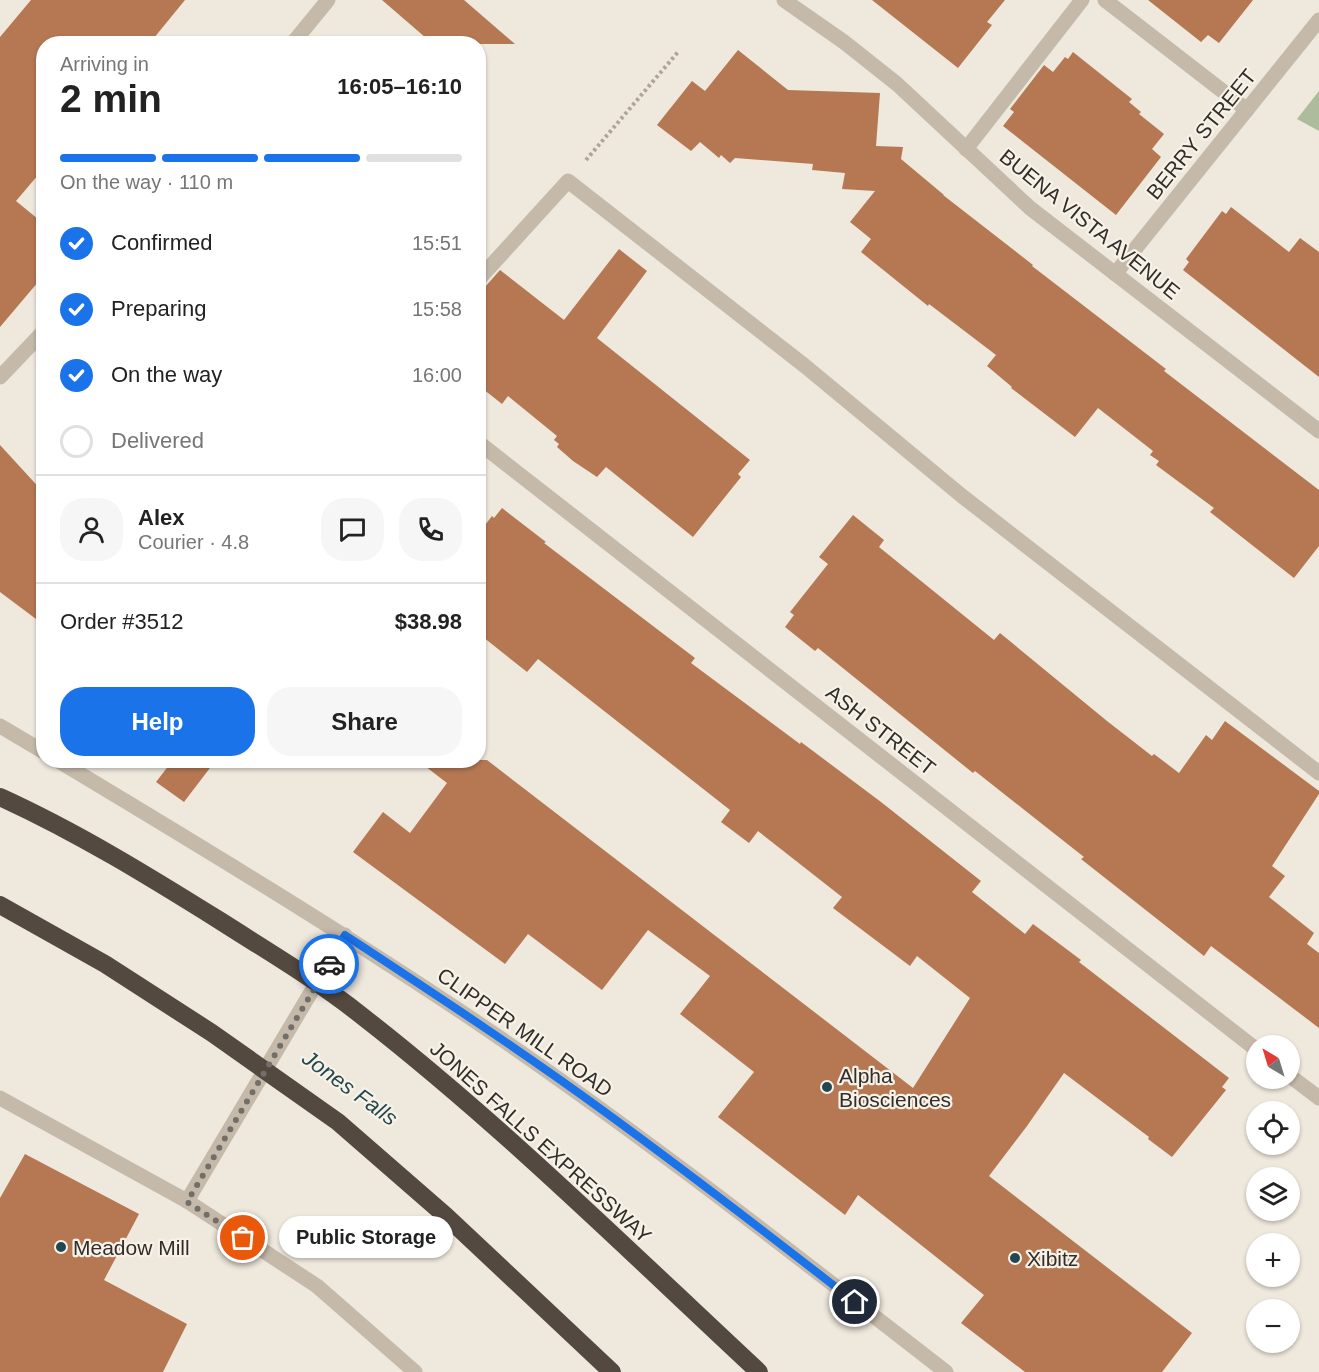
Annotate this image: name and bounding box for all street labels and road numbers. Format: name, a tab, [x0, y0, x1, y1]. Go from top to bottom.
street label: BERRY STREET	[1142, 64, 1260, 204]
street label: BUENA VISTA AVENUE	[996, 144, 1184, 304]
street label: ASH STREET	[822, 680, 940, 780]
street label: CLIPPER MILL ROAD	[433, 963, 617, 1101]
street label: JONES FALLS EXPRESSWAY	[426, 1037, 656, 1247]

